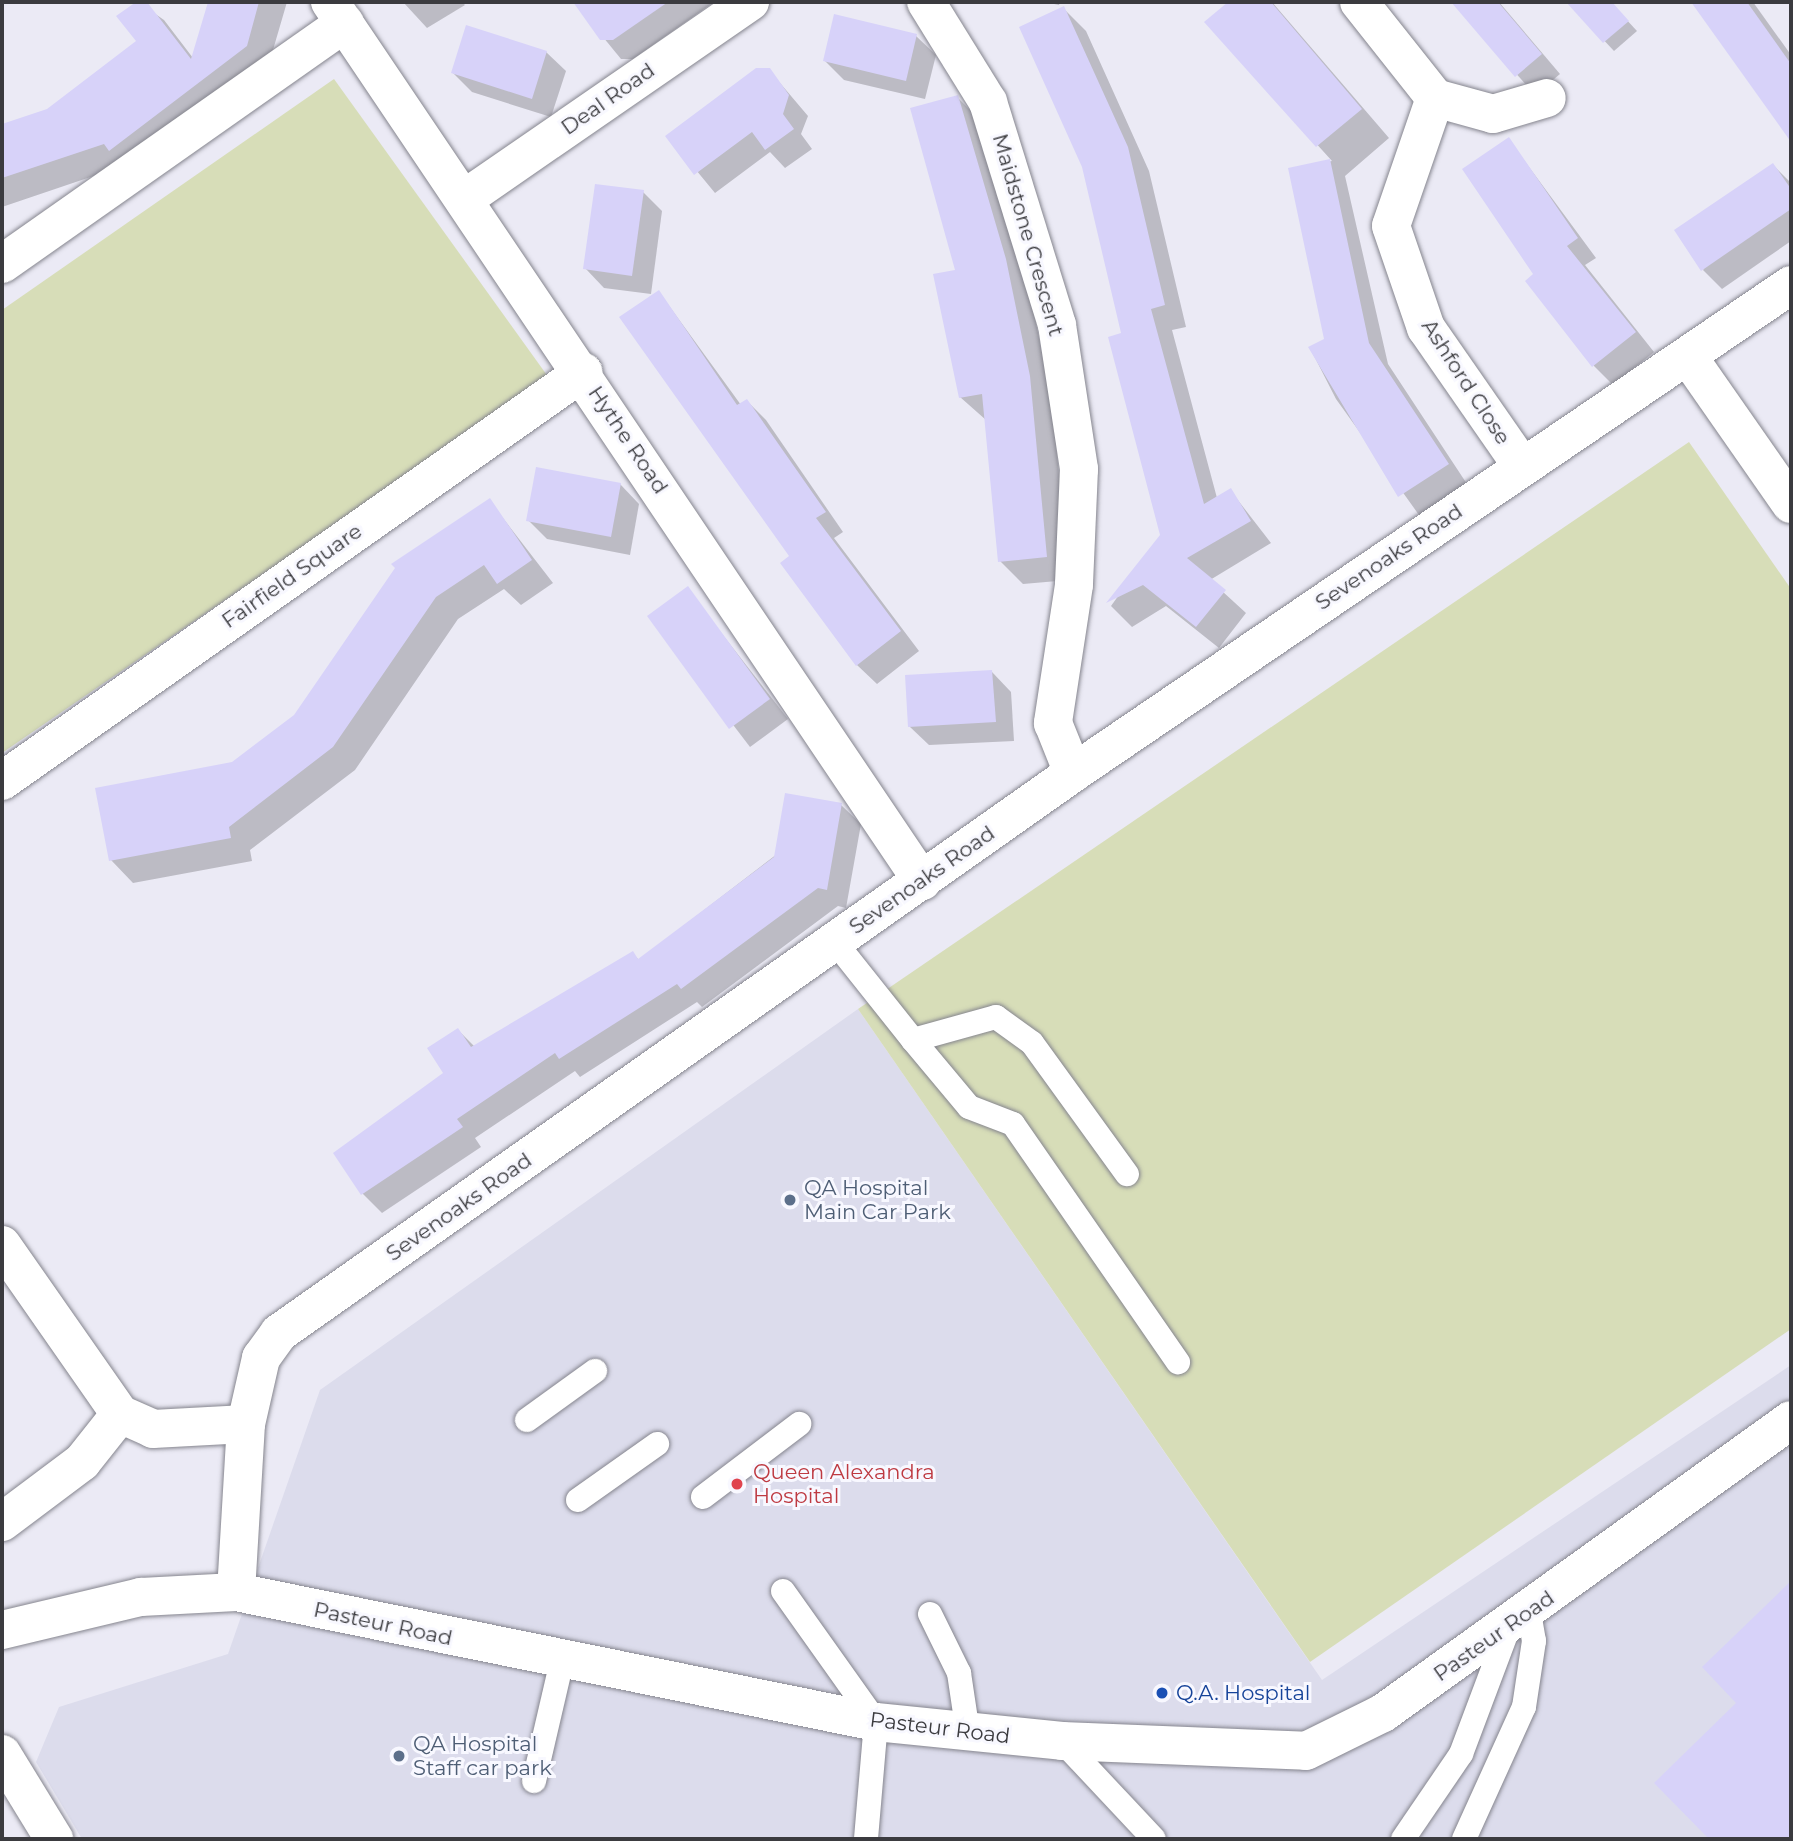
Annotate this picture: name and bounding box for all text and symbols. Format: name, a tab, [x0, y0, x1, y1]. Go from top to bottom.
street label: Deal Road	[556, 58, 660, 140]
street label: Maidstone Crescent	[987, 131, 1069, 339]
street label: Ashford Close	[1416, 315, 1516, 449]
street label: Hythe Road	[583, 381, 673, 499]
street label: Sevenoaks Road	[1311, 499, 1467, 615]
street label: Fairfield Square	[217, 518, 367, 634]
street label: Sevenoaks Road	[844, 820, 1000, 940]
street label: Sevenoaks Road	[381, 1147, 537, 1267]
place label: QA Hospital Main Car Park	[804, 1175, 951, 1225]
marker: QA Hospital Main Car Park	[782, 1192, 798, 1208]
place label: Queen Alexandra Hospital	[753, 1459, 935, 1509]
marker: Queen Alexandra Hospital	[727, 1474, 747, 1494]
street label: Pasteur Road	[1429, 1585, 1559, 1687]
street label: Pasteur Road	[311, 1597, 455, 1651]
place label: Q.A. Hospital	[1176, 1680, 1310, 1706]
marker: Q.A. Hospital	[1154, 1685, 1170, 1701]
street label: Pasteur Road	[868, 1707, 1012, 1749]
place label: QA Hospital Staff car park	[413, 1731, 552, 1781]
marker: QA Hospital Staff car park	[391, 1748, 407, 1764]

